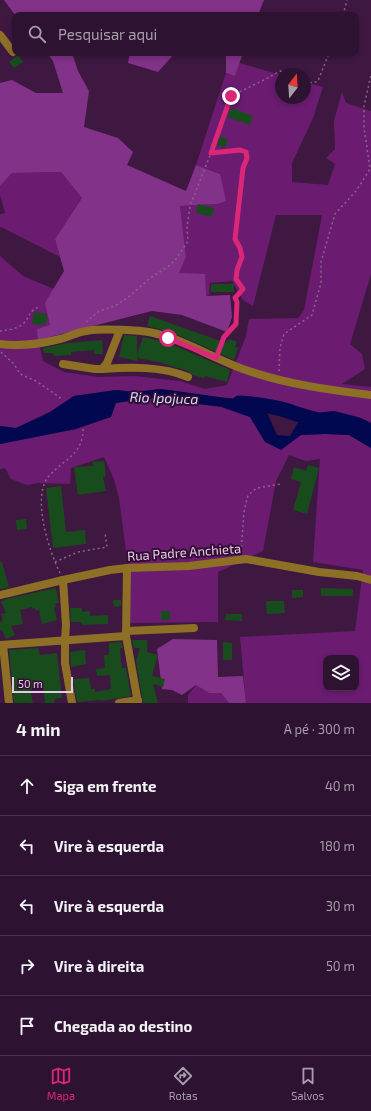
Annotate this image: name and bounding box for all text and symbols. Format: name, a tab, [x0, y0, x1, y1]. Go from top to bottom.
search box	[12, 12, 359, 56]
icon: search	[26, 23, 48, 45]
text: Pesquisar aqui	[58, 25, 157, 43]
north arrow	[275, 68, 311, 104]
route end	[222, 87, 240, 105]
route start	[159, 329, 177, 347]
water label: Rio Ipojuca	[129, 388, 199, 407]
street label: Rua Padre Anchieta	[127, 540, 241, 564]
map controls	[323, 655, 359, 691]
button: layers	[323, 655, 359, 691]
scale bar	[12, 675, 73, 694]
text: 50 m	[18, 677, 43, 690]
text: 4 min	[16, 719, 60, 739]
text: A pé · 300 m	[284, 721, 355, 737]
icon: ahead	[16, 775, 38, 797]
text: Siga em frente	[54, 777, 156, 795]
text: 40 m	[325, 778, 355, 794]
icon: left	[16, 835, 38, 857]
text: Vire à esquerda	[54, 837, 164, 855]
text: 180 m	[320, 838, 355, 854]
icon: left	[16, 895, 38, 917]
text: Vire à esquerda	[54, 897, 164, 915]
text: 30 m	[326, 898, 355, 914]
icon: right	[16, 955, 38, 977]
text: Vire à direita	[54, 957, 144, 975]
text: 50 m	[326, 958, 355, 974]
icon: arrive	[16, 1015, 38, 1037]
text: Chegada ao destino	[54, 1017, 192, 1035]
tab: Mapa	[47, 1065, 75, 1102]
tab: Rotas	[169, 1065, 198, 1102]
tab: Salvos	[291, 1065, 324, 1102]

